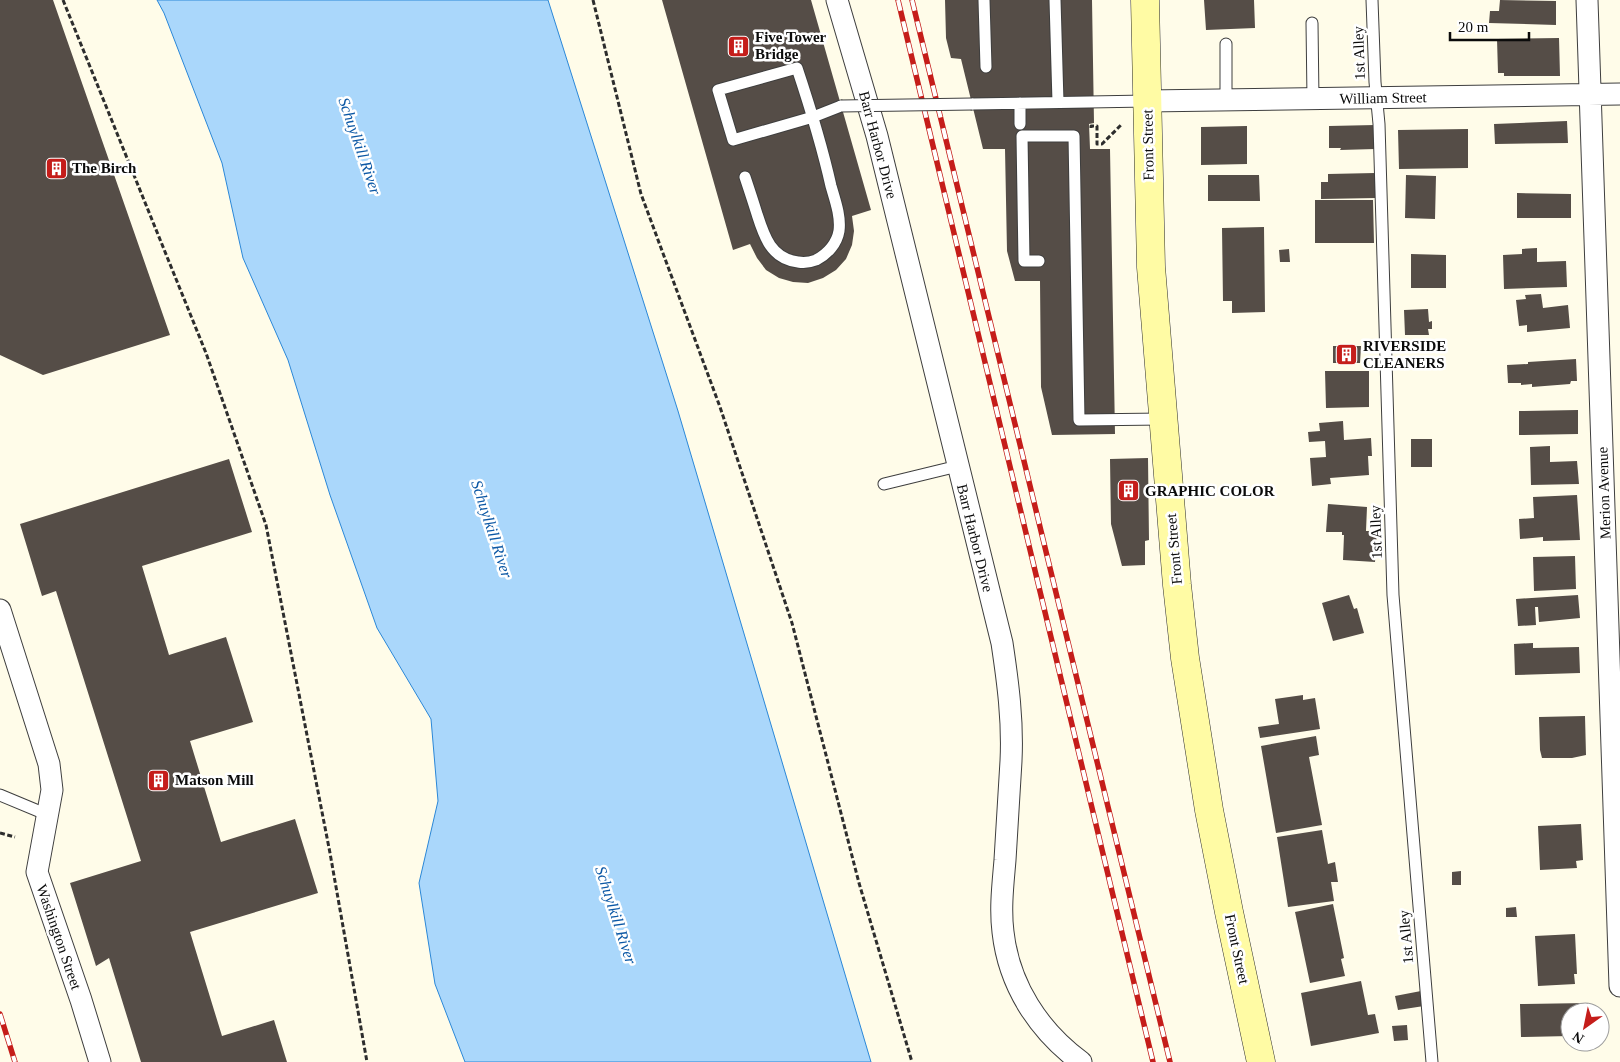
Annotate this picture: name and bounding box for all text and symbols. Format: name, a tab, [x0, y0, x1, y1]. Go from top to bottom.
scale bar	[1450, 10, 1529, 42]
text: 20 m	[1458, 19, 1489, 35]
street label: 1st Alley	[1350, 25, 1368, 80]
place label: Five Tower Bridge	[755, 29, 827, 62]
building icon: Five Tower Bridge	[727, 34, 751, 58]
street label: Barr Harbor Drive	[856, 89, 900, 201]
street label: William Street	[1339, 89, 1428, 107]
water label: Schuylkill River	[334, 95, 385, 198]
street label: Front Street	[1139, 108, 1157, 181]
building icon: The Birch	[44, 156, 68, 180]
place label: The Birch	[72, 160, 137, 176]
place label: RIVERSIDE CLEANERS	[1363, 338, 1446, 371]
building icon: RIVERSIDE CLEANERS	[1335, 343, 1359, 367]
street label: Merion Avenue	[1594, 446, 1614, 540]
water label: Schuylkill River	[467, 478, 516, 581]
building icon: GRAPHIC COLOR	[1117, 479, 1141, 503]
street label: Barr Harbor Drive	[954, 482, 996, 594]
place label: GRAPHIC COLOR	[1145, 483, 1275, 499]
street label: 1st Alley	[1367, 504, 1385, 559]
street label: Front Street	[1163, 512, 1185, 585]
building icon: Matson Mill	[147, 768, 171, 792]
place label: Matson Mill	[175, 772, 254, 788]
water label: Schuylkill River	[591, 864, 640, 967]
street label: Washington Street	[34, 882, 85, 992]
street label: 1st Alley	[1396, 909, 1416, 964]
street label: Front Street	[1222, 912, 1252, 986]
north arrow	[1560, 1002, 1610, 1052]
text: N	[1570, 1028, 1587, 1047]

